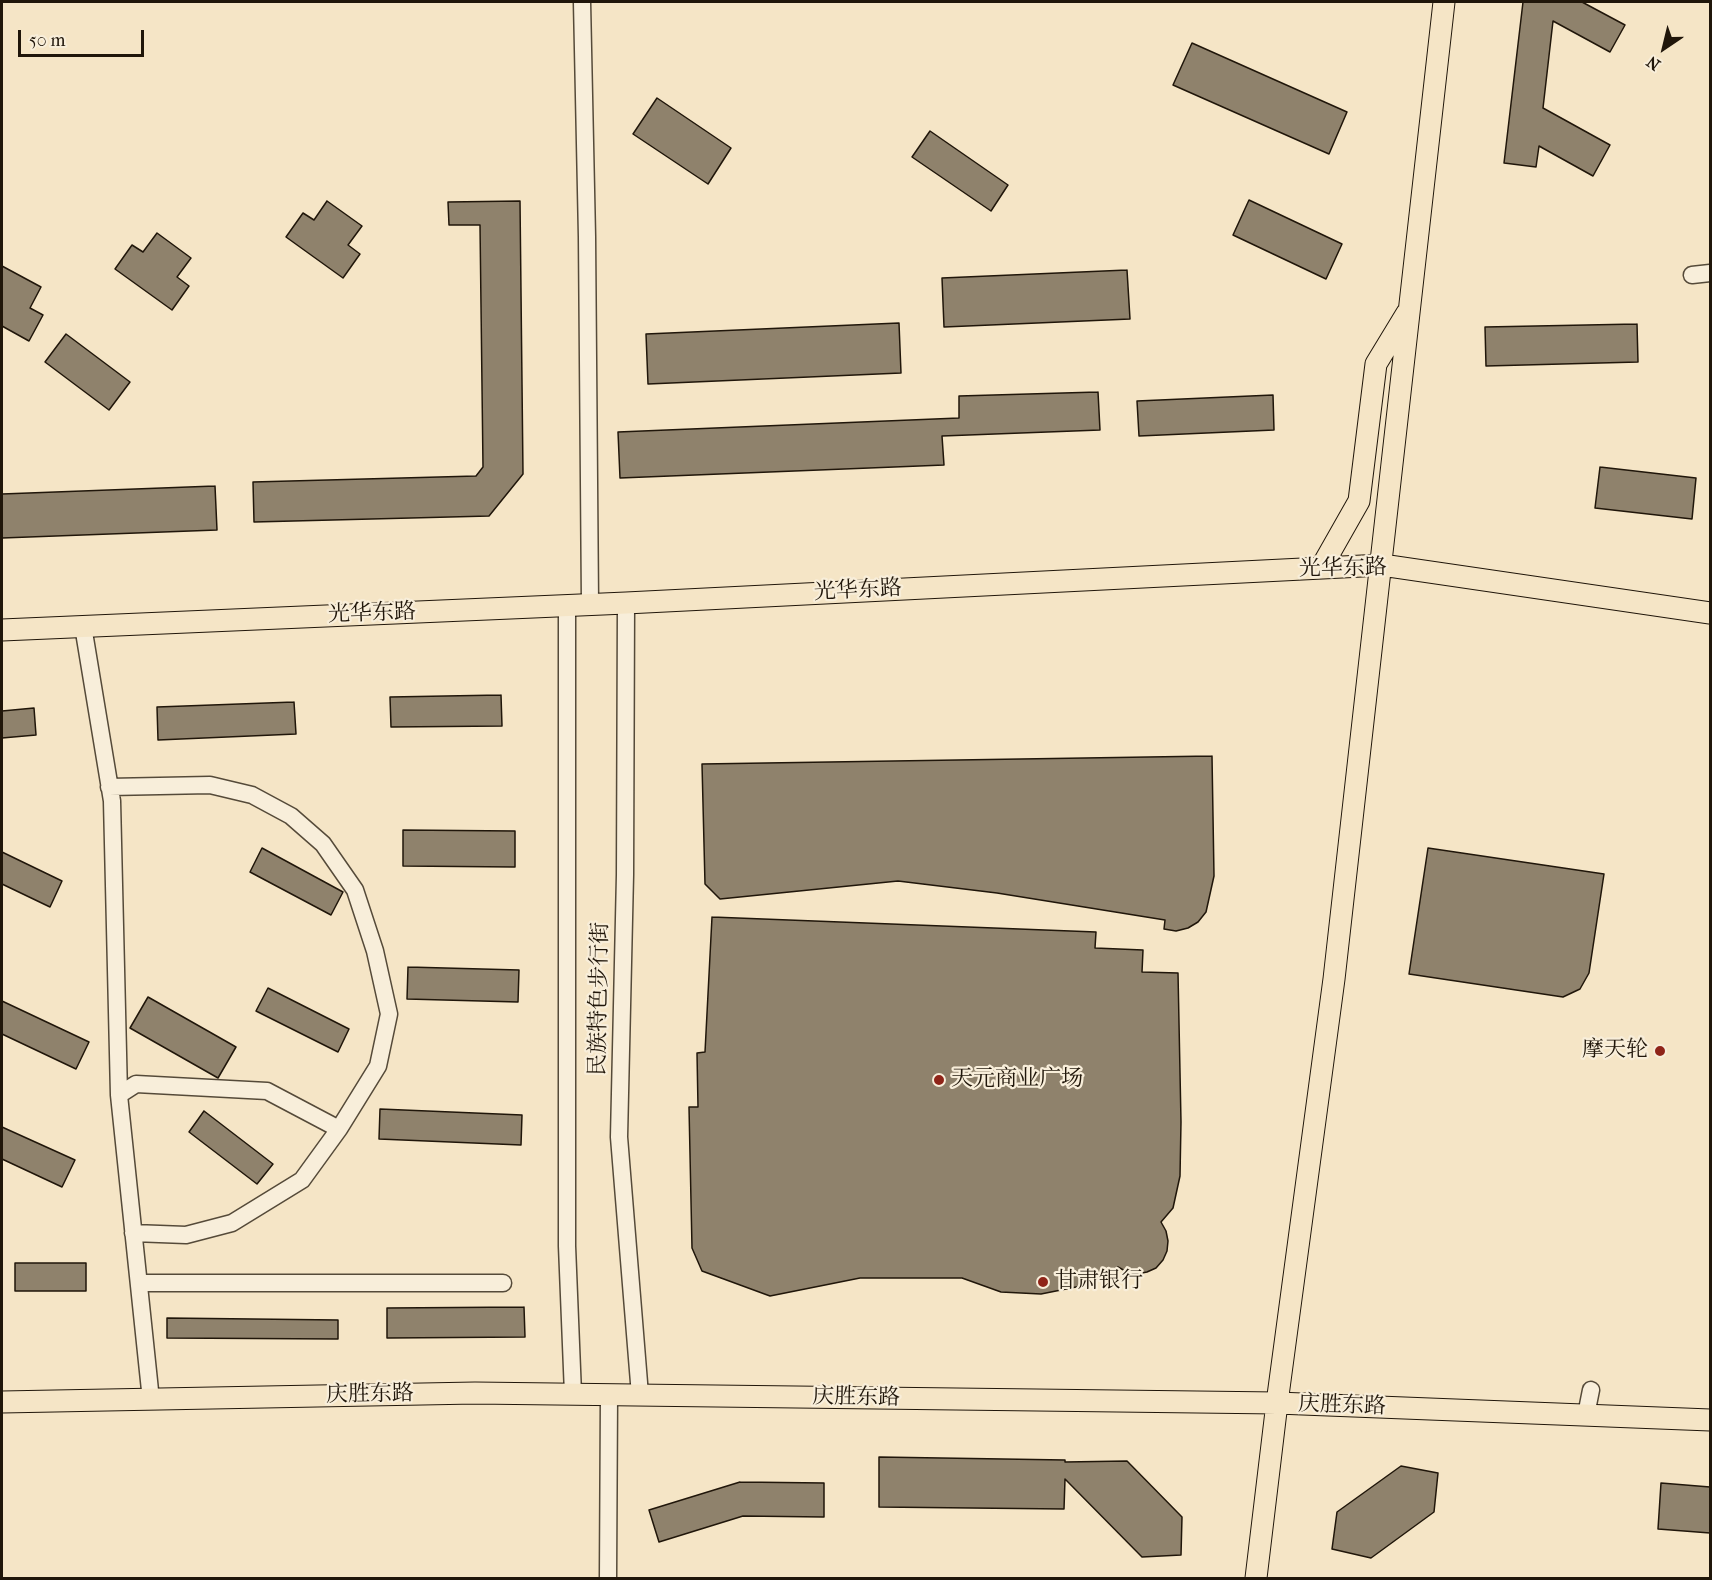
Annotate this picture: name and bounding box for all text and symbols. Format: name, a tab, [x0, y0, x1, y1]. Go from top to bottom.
scale bar	[21, 18, 147, 56]
north arrow	[1634, 18, 1694, 78]
text: 50 m	[29, 30, 65, 51]
text: N	[1643, 52, 1664, 74]
street label: 光华东路	[1299, 555, 1387, 583]
street label: 光华东路	[813, 576, 903, 606]
street label: 光华东路	[328, 599, 416, 629]
street label: 民族特色步行街	[585, 922, 615, 1076]
place label: 摩天轮	[1582, 1038, 1648, 1064]
marker: 摩天轮	[1653, 1044, 1667, 1058]
place label: 天元商业广场	[951, 1067, 1083, 1093]
marker: 天元商业广场	[932, 1073, 946, 1087]
place label: 甘肃银行	[1055, 1269, 1143, 1295]
marker: 甘肃银行	[1036, 1275, 1050, 1289]
street label: 庆胜东路	[326, 1381, 414, 1409]
street label: 庆胜东路	[812, 1384, 900, 1412]
street label: 庆胜东路	[1298, 1391, 1386, 1421]

